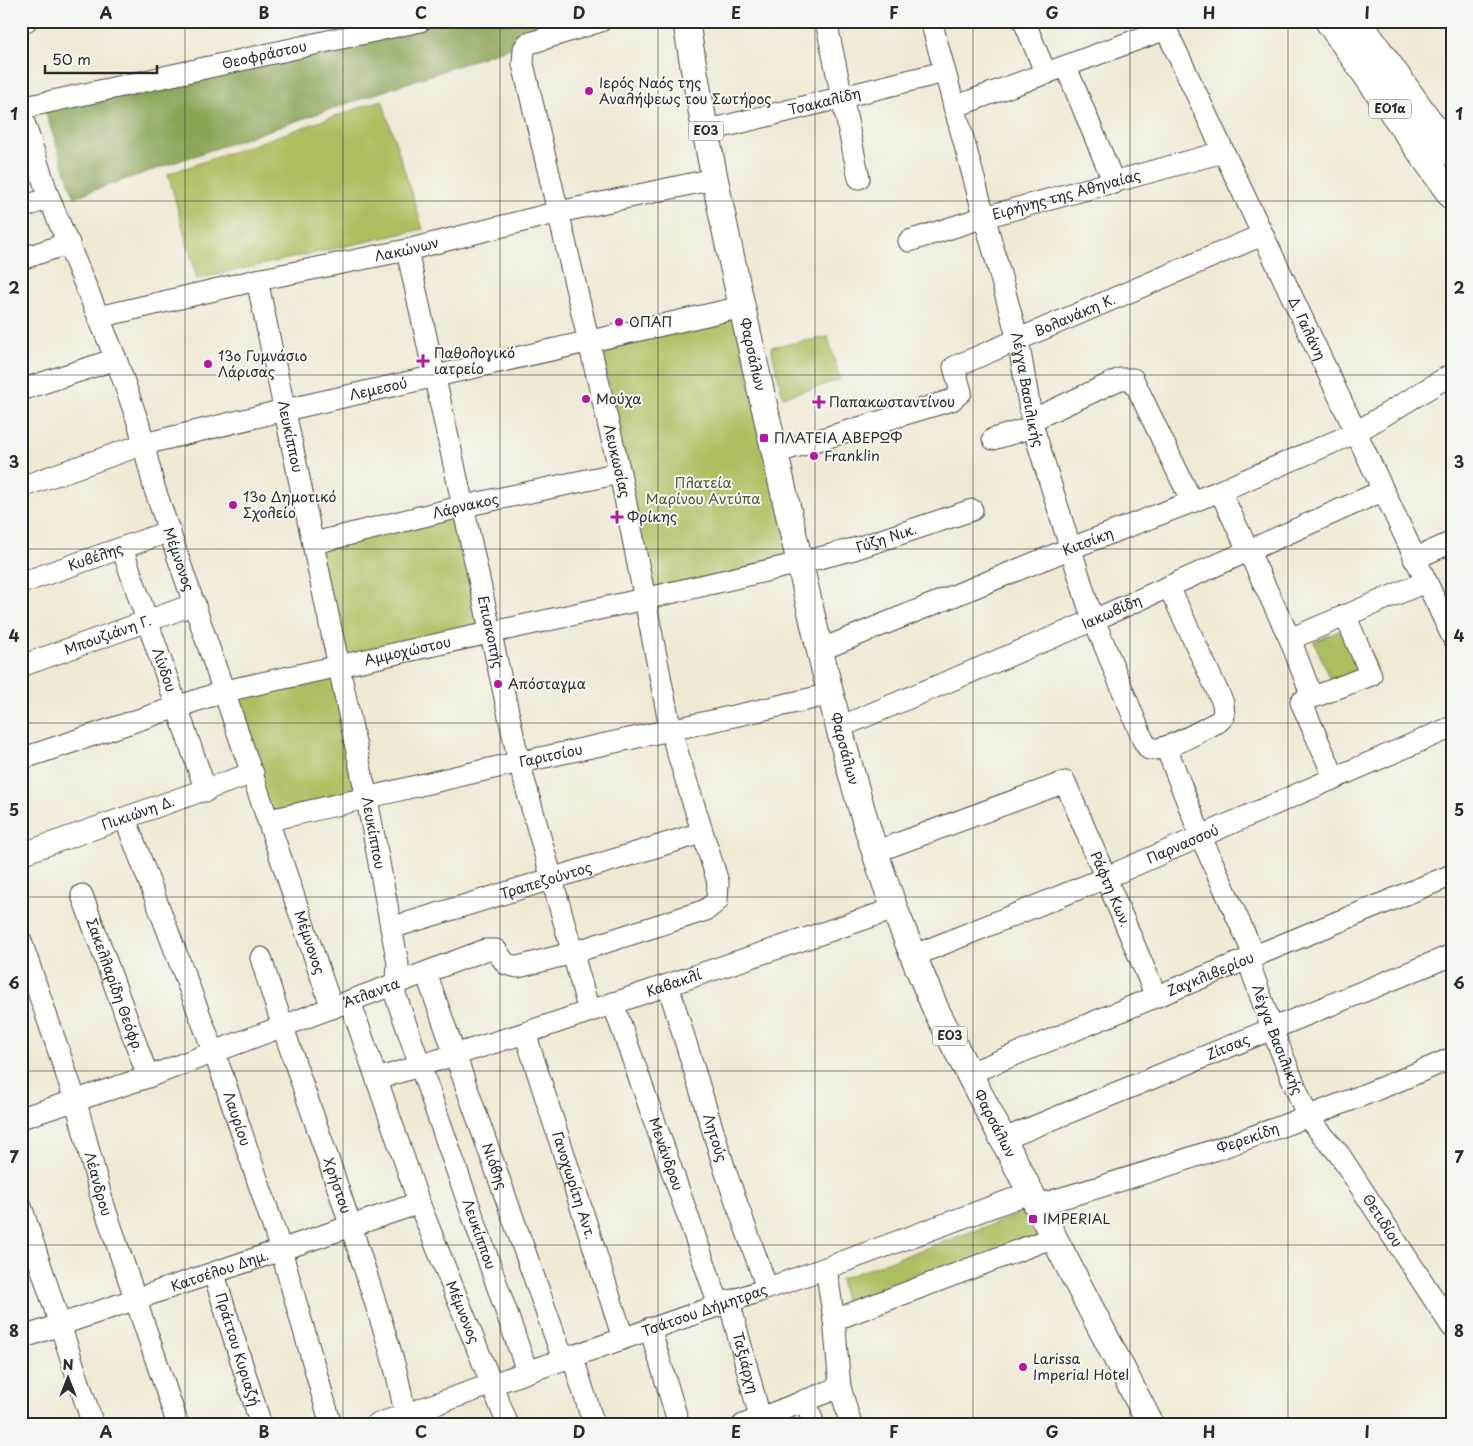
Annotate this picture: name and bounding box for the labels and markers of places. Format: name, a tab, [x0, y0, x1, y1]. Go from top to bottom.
place label: Ιερός Ναός της Αναλήψεως του Σωτήρος	[599, 72, 772, 109]
marker: Ιερός Ναός της Αναλήψεως του Σωτήρος	[583, 85, 595, 97]
place label: ΟΠΑΠ	[629, 311, 672, 332]
marker: ΟΠΑΠ	[613, 316, 625, 328]
place label: Παθολογικό ιατρείο	[434, 342, 515, 379]
place label: 13ο Γυμνάσιο Λάρισας	[218, 345, 307, 382]
marker: Παθολογικό ιατρείο	[416, 354, 430, 368]
marker: 13ο Γυμνάσιο Λάρισας	[202, 358, 214, 370]
place label: Μούχα	[596, 388, 642, 409]
place label: Παπακωσταντίνου	[829, 391, 955, 412]
marker: Μούχα	[580, 393, 592, 405]
marker: Παπακωσταντίνου	[813, 396, 825, 408]
place label: ΠΛΑΤΕΙΑ ΑΒΕΡΩΦ	[774, 427, 902, 448]
marker: ΠΛΑΤΕΙΑ ΑΒΕΡΩΦ	[758, 432, 770, 444]
place label: Franklin	[824, 445, 880, 466]
marker: Franklin	[808, 450, 820, 462]
place label: 13ο Δημοτικό Σχολείο	[243, 486, 337, 523]
marker: 13ο Δημοτικό Σχολείο	[227, 499, 239, 511]
place label: Φρίκης	[627, 506, 677, 527]
marker: Φρίκης	[611, 511, 623, 523]
place label: Απόσταγμα	[508, 673, 586, 694]
marker: Απόσταγμα	[492, 678, 504, 690]
place label: IMPERIAL	[1043, 1208, 1110, 1229]
marker: IMPERIAL	[1027, 1213, 1039, 1225]
place label: Larissa Imperial Hotel	[1033, 1348, 1129, 1385]
marker: Larissa Imperial Hotel	[1017, 1361, 1029, 1373]

